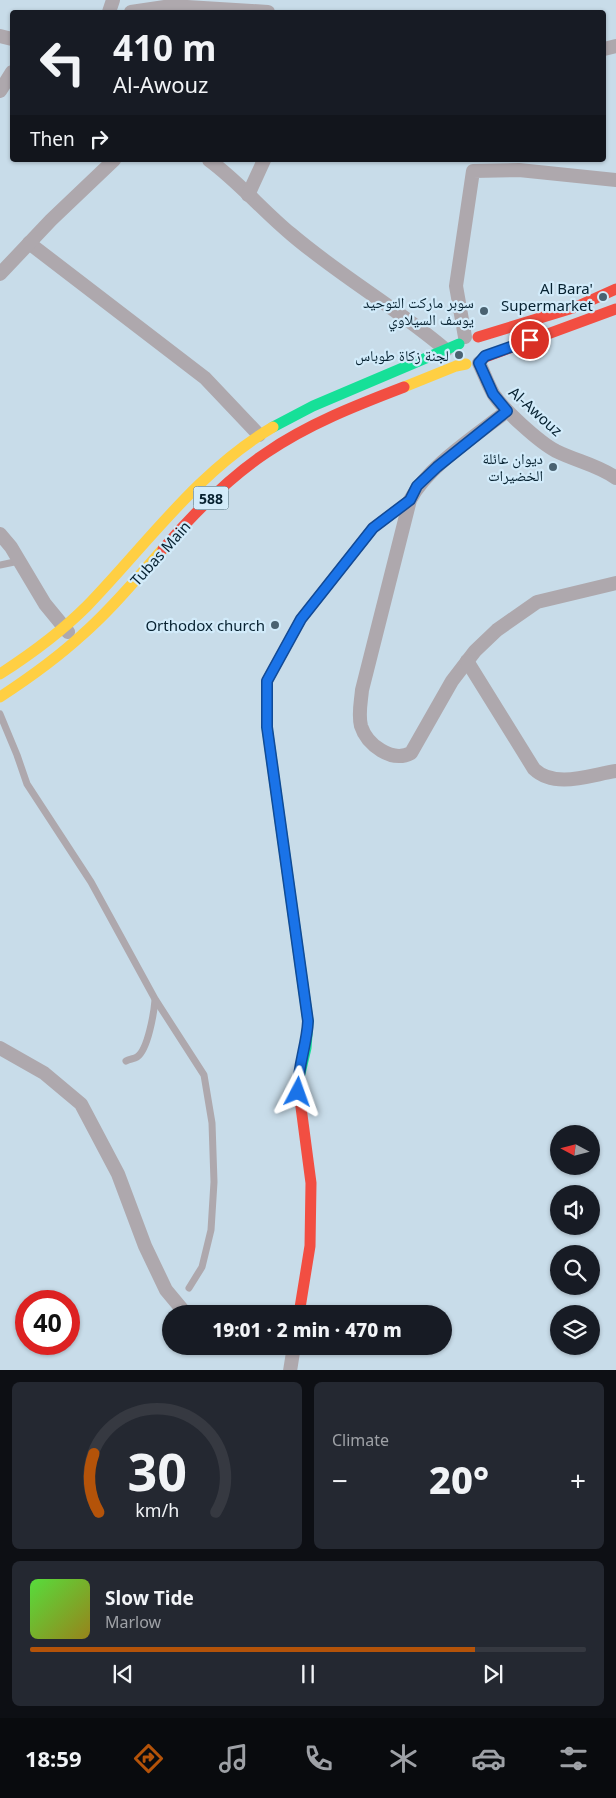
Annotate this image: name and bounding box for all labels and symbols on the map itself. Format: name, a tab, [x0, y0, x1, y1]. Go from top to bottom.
place label: Al Bara' Supermarket	[501, 278, 594, 315]
marker: Al Bara' Supermarket	[597, 291, 609, 303]
place label: سوبر ماركت التوحيد يوسف السيلاوي	[363, 292, 474, 332]
marker: سوبر ماركت التوحيد يوسف السيلاوي	[478, 305, 490, 317]
pin	[509, 319, 551, 361]
place label: لجنة زكاة طوباس	[355, 345, 449, 366]
marker: لجنة زكاة طوباس	[453, 349, 465, 361]
street label: Al-Awouz	[505, 382, 567, 440]
place label: ديوان عائلة الخضيرات	[482, 448, 543, 485]
marker: ديوان عائلة الخضيرات	[547, 461, 559, 473]
road number: 588	[194, 486, 228, 509]
street label: Tubas Main	[126, 516, 194, 590]
place label: Orthodox church	[145, 615, 265, 635]
marker: Orthodox church	[269, 619, 281, 631]
position arrow	[271, 1065, 323, 1117]
north arrow	[550, 1125, 600, 1175]
speed limit sign: 40	[15, 1290, 80, 1355]

